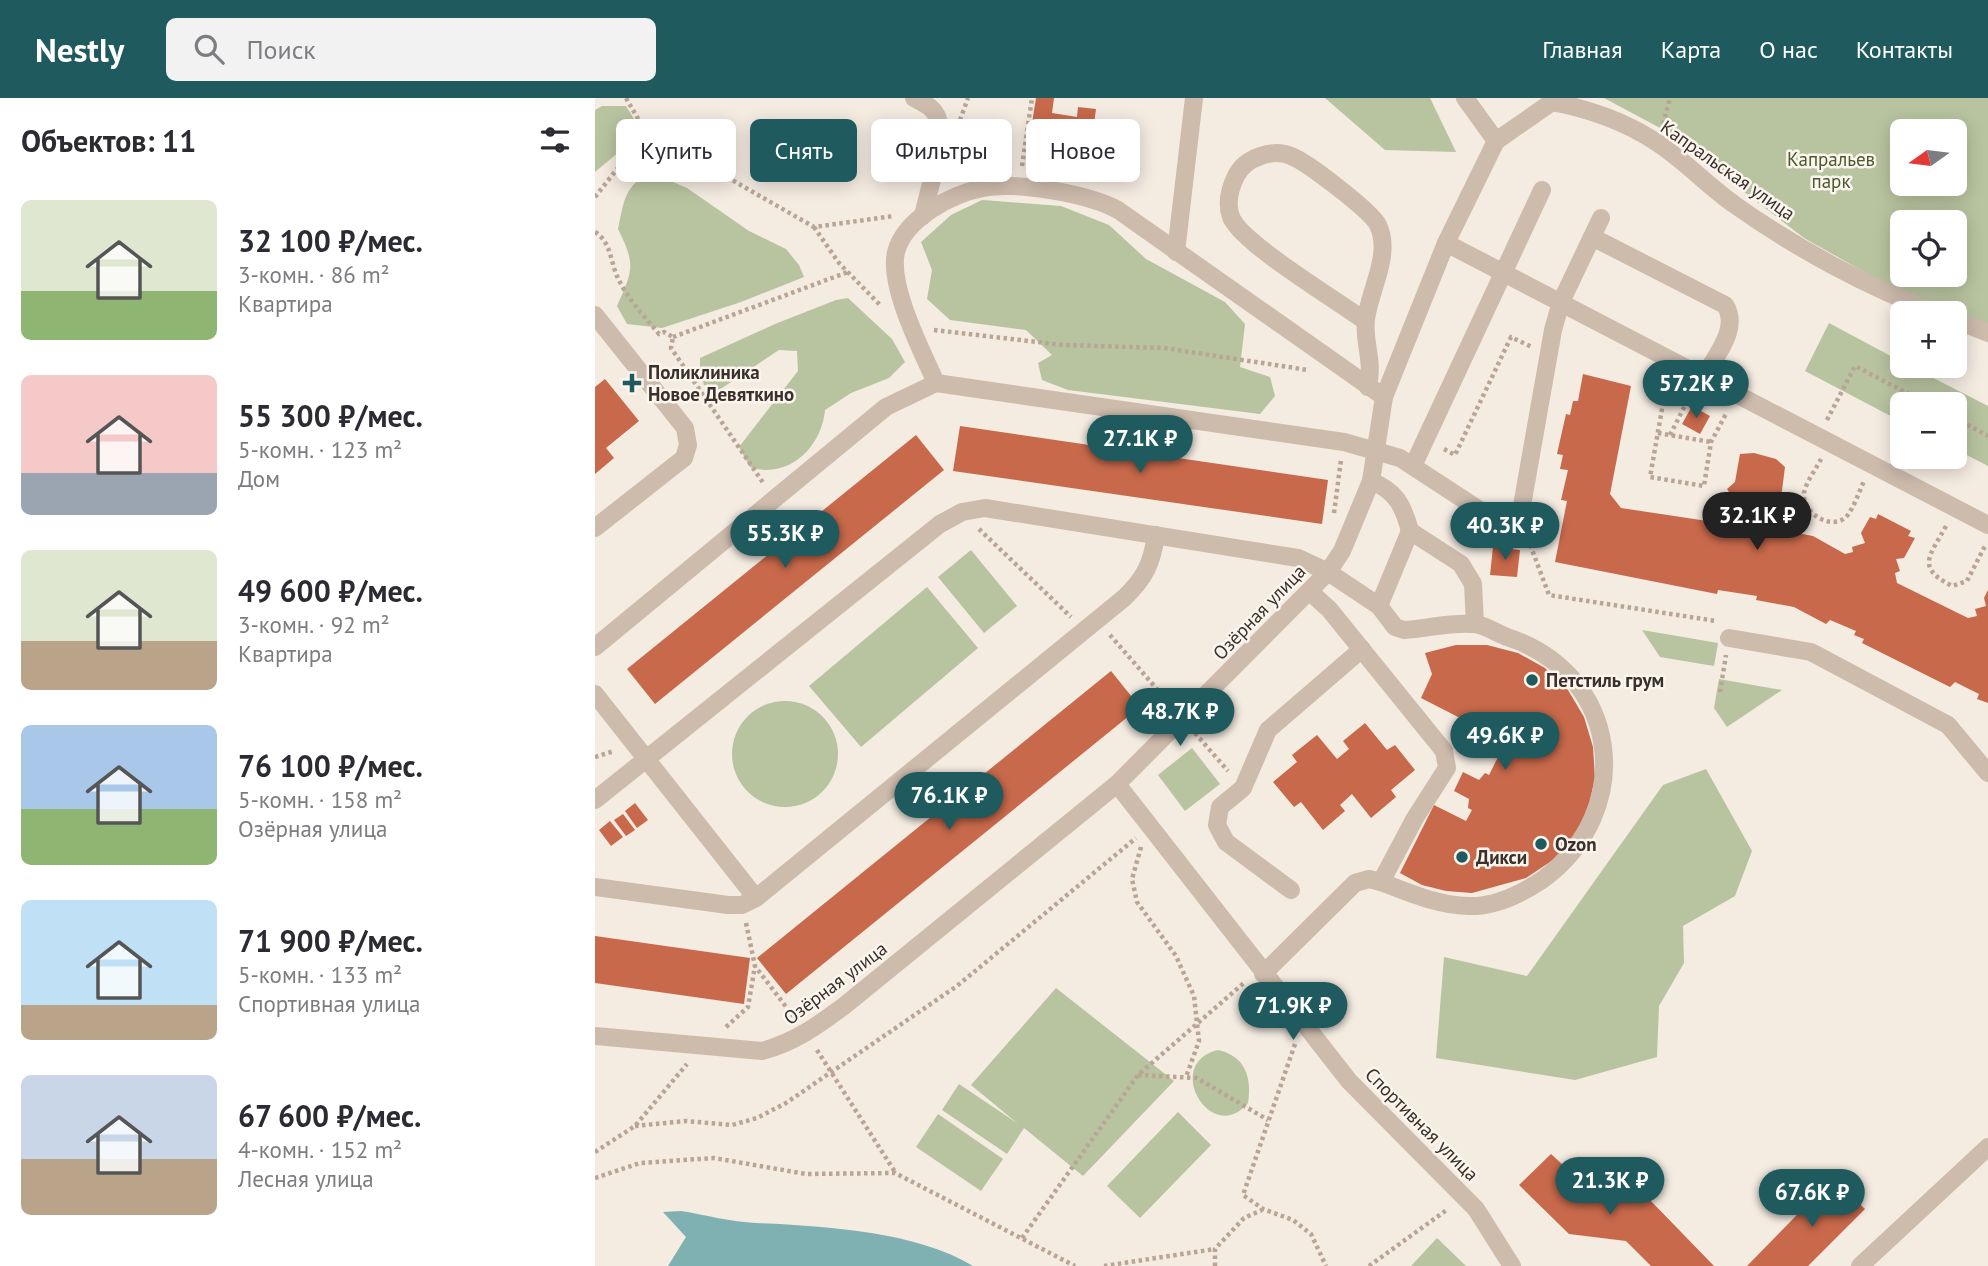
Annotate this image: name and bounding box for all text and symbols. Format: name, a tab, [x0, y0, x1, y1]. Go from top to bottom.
search box	[166, 18, 656, 81]
text: Nestly	[35, 28, 124, 71]
icon: search	[190, 30, 228, 68]
text: Поиск	[246, 33, 316, 66]
text: Главная	[1542, 34, 1623, 65]
text: Карта	[1661, 34, 1721, 65]
text: О нас	[1759, 34, 1818, 65]
text: Контакты	[1856, 34, 1953, 65]
street label: Капральская улица	[1656, 115, 1800, 225]
chip: Купить	[616, 119, 736, 182]
chip: Снять	[750, 119, 857, 182]
chip: Фильтры	[871, 119, 1012, 182]
chip: Новое	[1026, 119, 1140, 182]
north arrow	[1890, 119, 1967, 196]
map controls	[1890, 119, 1967, 469]
text: Объектов: 11	[21, 121, 196, 160]
icon: filters	[536, 121, 574, 159]
park label: Капральев парк	[1787, 147, 1875, 193]
button: locate	[1890, 210, 1967, 287]
text: 32 100 ₽/мес.	[238, 221, 423, 260]
icon: home	[77, 228, 161, 312]
text: 3-комн. · 86 m²	[238, 260, 390, 289]
text: Квартира	[238, 289, 333, 318]
button: +	[1890, 301, 1967, 378]
place label: Поликлиника Новое Девяткино	[648, 360, 794, 406]
pin: 57.2K ₽	[1631, 360, 1761, 420]
text: 57.2K ₽	[1659, 368, 1733, 397]
marker: Поликлиника Новое Девяткино	[622, 373, 642, 393]
button: −	[1890, 392, 1967, 469]
text: 55 300 ₽/мес.	[238, 396, 423, 435]
icon: home	[77, 403, 161, 487]
pin: 27.1K ₽	[1075, 416, 1205, 475]
text: 27.1K ₽	[1103, 423, 1177, 452]
text: 5-комн. · 123 m²	[238, 435, 402, 464]
text: Дом	[238, 464, 280, 493]
pin: 32.1K ₽	[1692, 492, 1822, 552]
text: 32.1K ₽	[1718, 500, 1796, 529]
pin: 40.3K ₽	[1440, 503, 1570, 562]
pin: 55.3K ₽	[720, 510, 850, 570]
text: 40.3K ₽	[1466, 510, 1544, 539]
text: 55.3K ₽	[746, 518, 824, 547]
street label: Озёрная улица	[1207, 559, 1311, 665]
text: 49 600 ₽/мес.	[238, 571, 423, 610]
icon: home	[77, 578, 161, 662]
text: 3-комн. · 92 m²	[238, 610, 390, 639]
text: Квартира	[238, 639, 333, 668]
place label: Петстиль грум	[1546, 668, 1664, 692]
marker: Петстиль грум	[1524, 672, 1540, 688]
pin: 48.7K ₽	[1115, 688, 1245, 748]
text: 48.7K ₽	[1141, 696, 1219, 725]
pin: 49.6K ₽	[1440, 712, 1570, 772]
text: 49.6K ₽	[1466, 720, 1544, 749]
text: 76 100 ₽/мес.	[238, 746, 423, 785]
icon: home	[77, 753, 161, 837]
pin: 76.1K ₽	[884, 772, 1014, 832]
text: 76.1K ₽	[910, 780, 988, 809]
text: 5-комн. · 158 m²	[238, 785, 402, 814]
text: Озёрная улица	[238, 814, 387, 843]
place label: Ozon	[1555, 832, 1597, 856]
marker: Ozon	[1533, 836, 1549, 852]
place label: Дикси	[1476, 845, 1527, 869]
marker: Дикси	[1454, 849, 1470, 865]
text: 71 900 ₽/мес.	[238, 921, 423, 960]
icon: home	[77, 928, 161, 1012]
street label: Озёрная улица	[778, 936, 892, 1030]
text: 5-комн. · 133 m²	[238, 960, 402, 989]
pin: 71.9K ₽	[1228, 982, 1358, 1042]
text: Спортивная улица	[238, 989, 420, 1018]
text: 71.9K ₽	[1254, 990, 1332, 1019]
street label: Спортивная улица	[1360, 1062, 1484, 1186]
text: 67 600 ₽/мес.	[238, 1096, 421, 1135]
icon: home	[77, 1103, 161, 1187]
text: 4-комн. · 152 m²	[238, 1135, 402, 1164]
pin: 21.3K ₽	[1545, 1158, 1675, 1217]
text: Лесная улица	[238, 1164, 374, 1193]
text: 21.3K ₽	[1571, 1165, 1649, 1194]
pin: 67.6K ₽	[1747, 1170, 1877, 1229]
text: 67.6K ₽	[1775, 1177, 1849, 1206]

